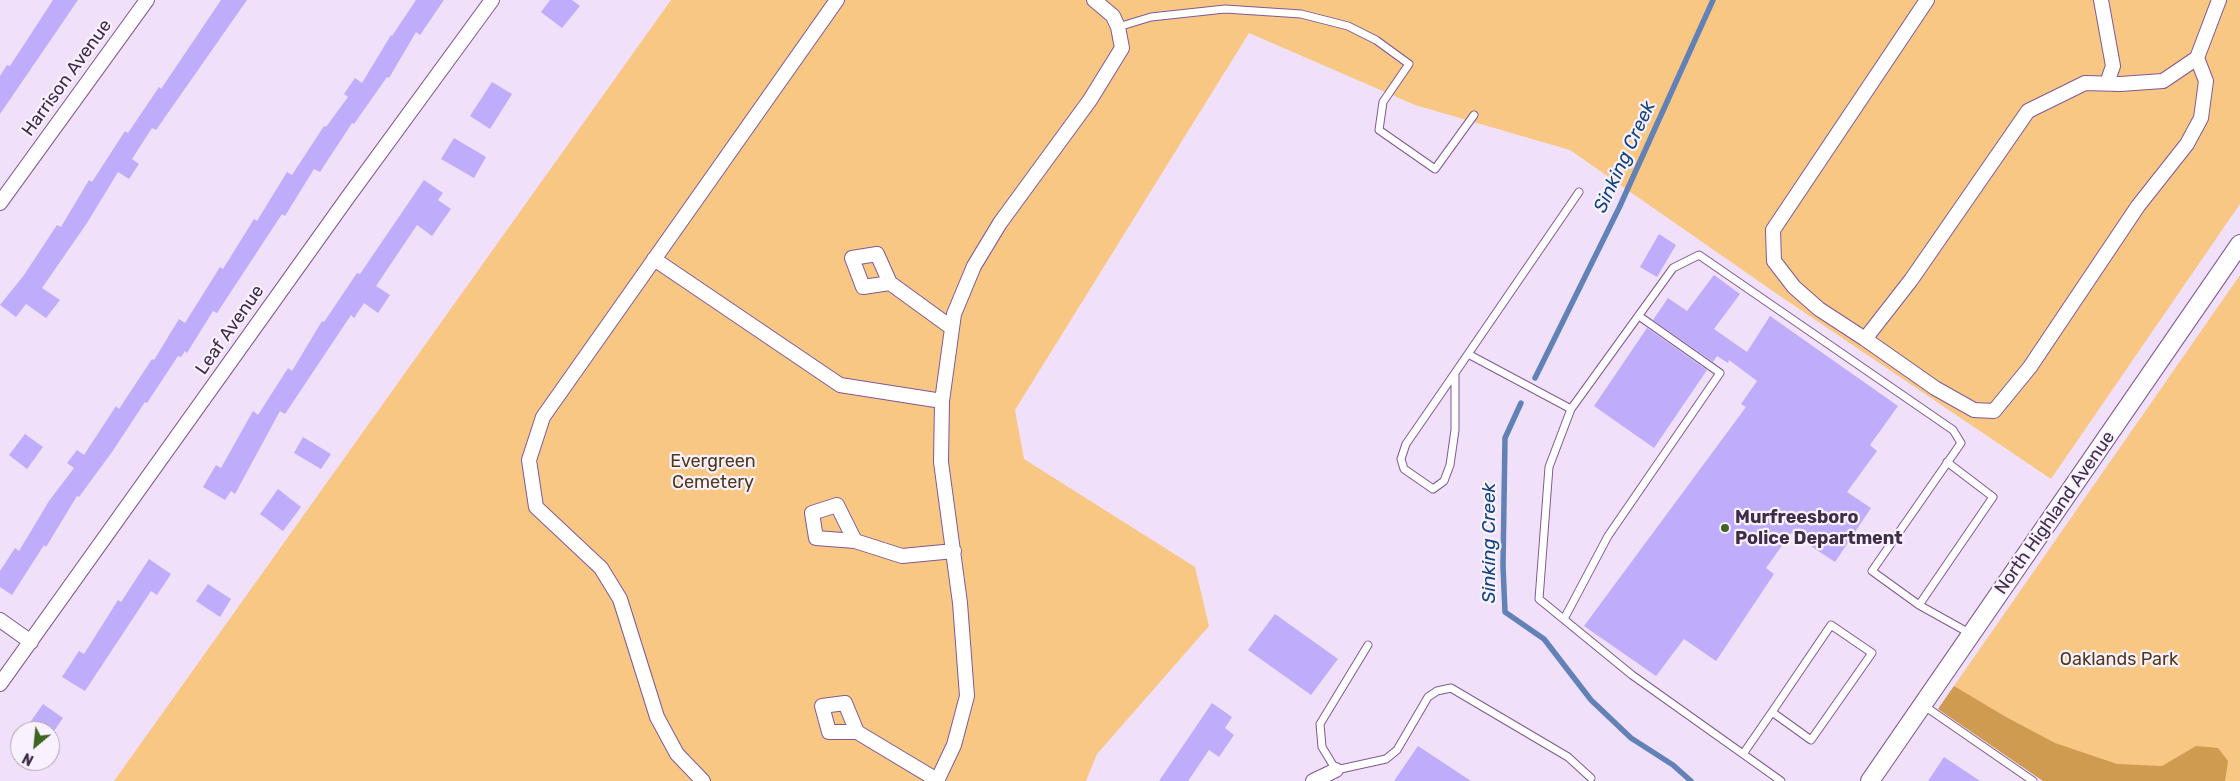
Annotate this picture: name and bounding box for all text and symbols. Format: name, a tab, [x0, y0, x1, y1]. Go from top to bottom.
street label: Harrison Avenue	[18, 16, 116, 140]
water label: Sinking Creek	[1589, 98, 1661, 216]
street label: Leaf Avenue	[191, 281, 269, 379]
street label: North Highland Avenue	[1990, 427, 2120, 599]
park label: Evergreen Cemetery	[670, 451, 756, 494]
water label: Sinking Creek	[1479, 483, 1501, 603]
place label: Murfreesboro Police Department	[1735, 507, 1903, 550]
marker: Murfreesboro Police Department	[1719, 522, 1731, 534]
park label: Oaklands Park	[2060, 649, 2178, 671]
north arrow	[10, 721, 60, 771]
text: N	[20, 749, 37, 769]

